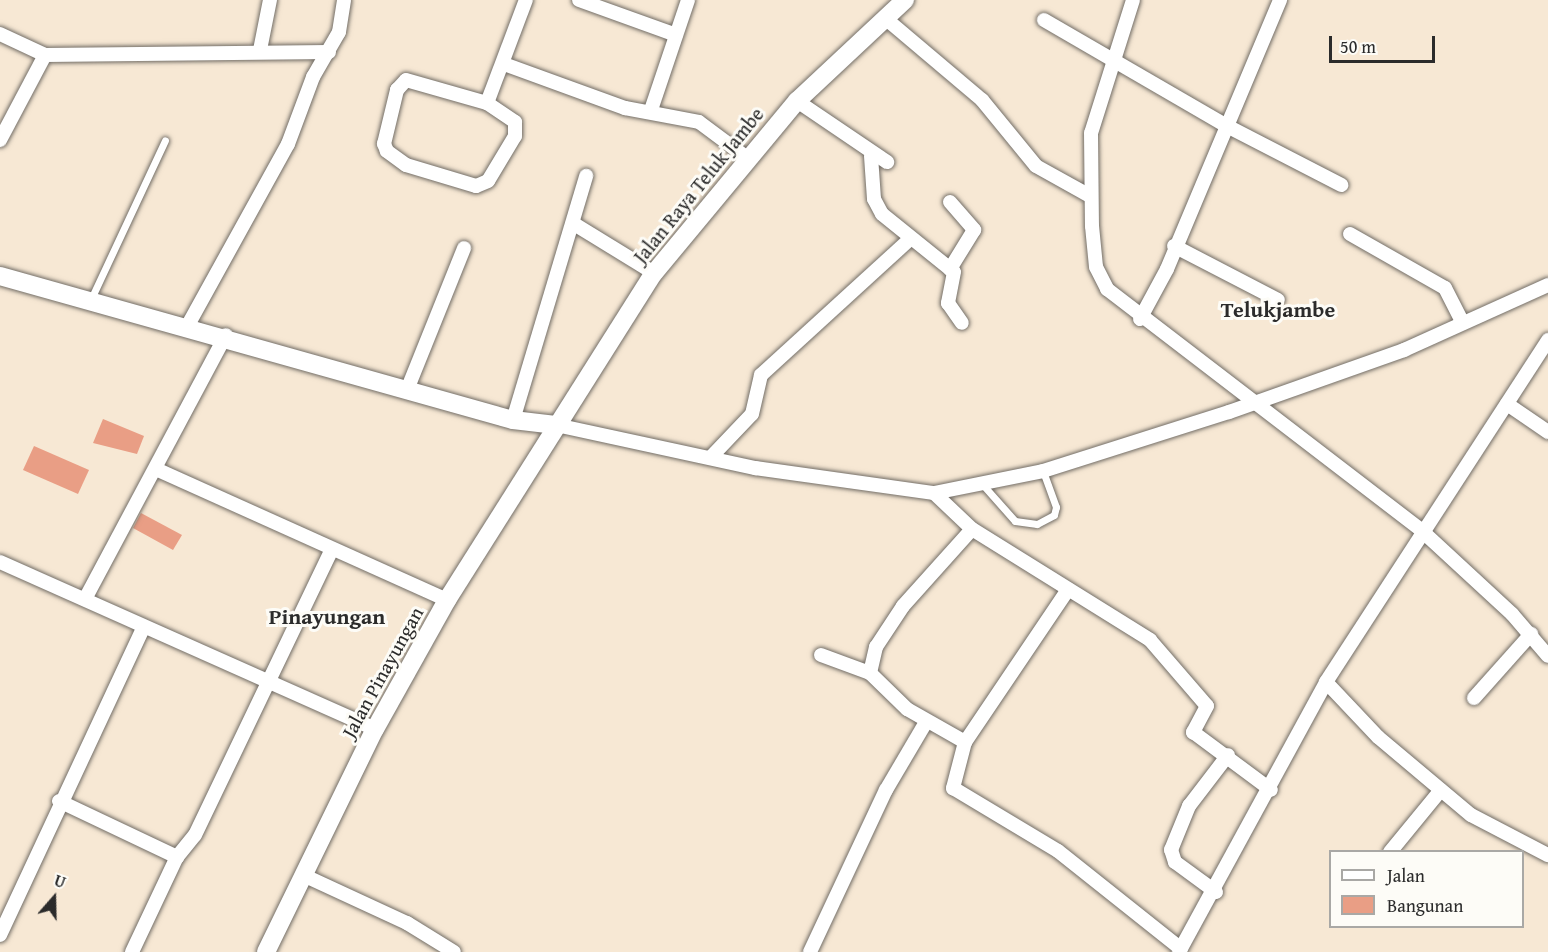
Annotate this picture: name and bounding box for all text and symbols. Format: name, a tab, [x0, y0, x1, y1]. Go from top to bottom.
scale bar	[1332, 24, 1438, 62]
text: 50 m	[1340, 33, 1376, 60]
street label: Jalan Raya Teluk Jambe	[628, 102, 768, 268]
district label: Telukjambe	[1221, 297, 1335, 323]
street label: Jalan Pinayungan	[336, 602, 428, 742]
district label: Pinayungan	[269, 604, 385, 630]
legend	[1329, 850, 1524, 928]
text: Jalan	[1387, 862, 1425, 889]
north arrow	[24, 868, 84, 928]
text: U	[51, 868, 69, 894]
text: Bangunan	[1387, 892, 1463, 919]

